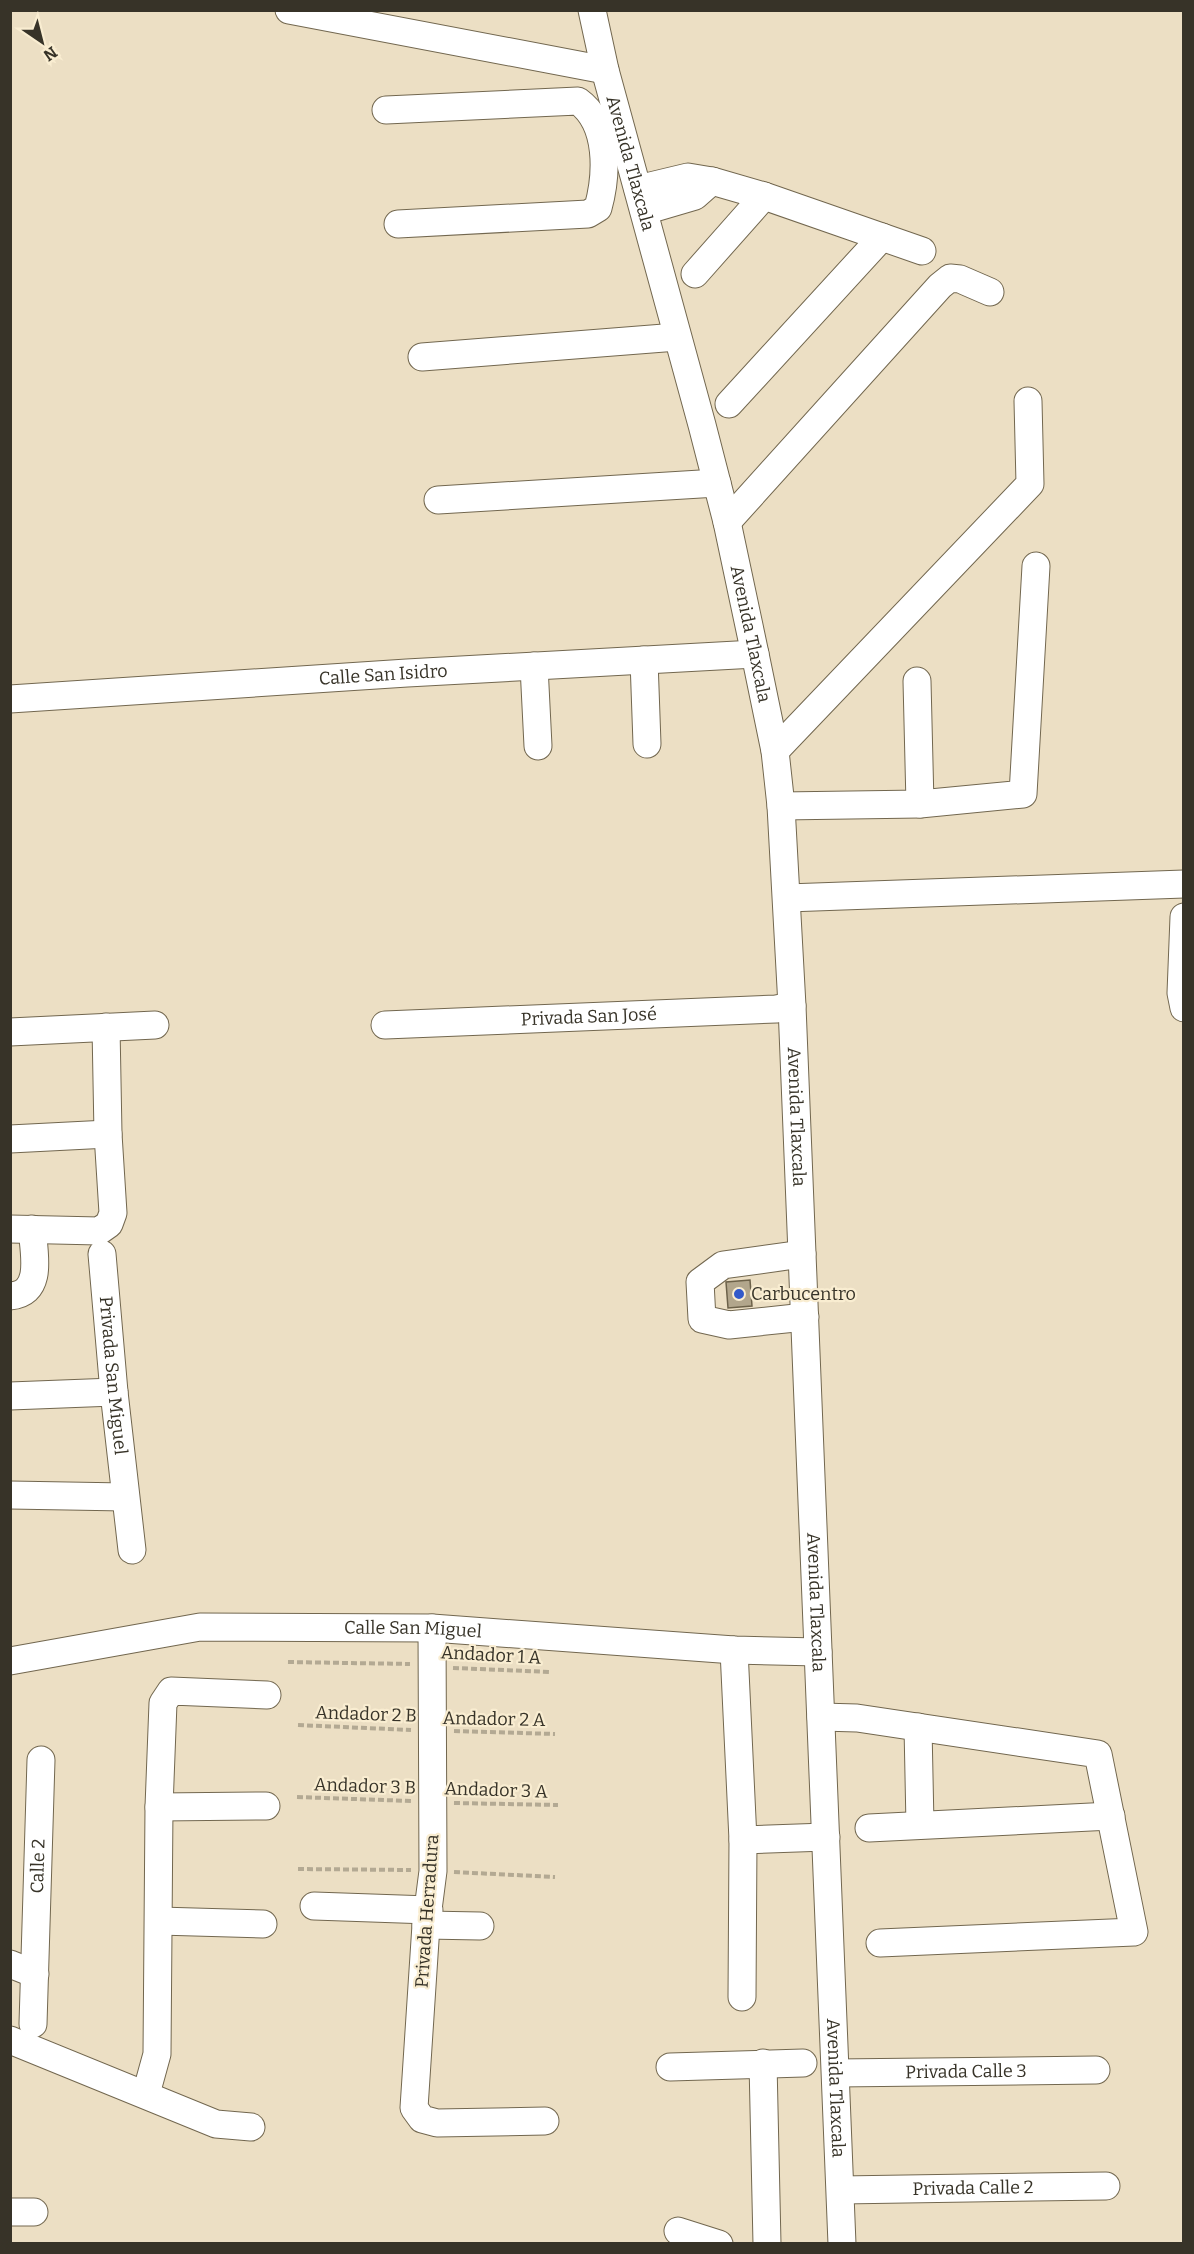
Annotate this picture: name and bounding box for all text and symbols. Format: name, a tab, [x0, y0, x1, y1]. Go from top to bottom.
north arrow	[12, 12, 72, 72]
text: N	[40, 43, 61, 65]
street label: Avenida Tlaxcala	[601, 93, 660, 234]
street label: Avenida Tlaxcala	[725, 563, 776, 705]
street label: Calle San Isidro	[318, 660, 448, 690]
street label: Privada San José	[520, 1003, 657, 1030]
street label: Avenida Tlaxcala	[783, 1047, 810, 1187]
place label: Carbucentro	[751, 1283, 856, 1305]
marker: Carbucentro	[732, 1287, 746, 1301]
street label: Privada San Miguel	[95, 1295, 132, 1456]
street label: Avenida Tlaxcala	[802, 1532, 830, 1673]
street label: Calle San Miguel	[344, 1616, 483, 1643]
street label: Andador 1 A	[440, 1641, 542, 1669]
street label: Andador 2 B	[315, 1701, 417, 1727]
street label: Andador 2 A	[442, 1707, 546, 1731]
street label: Andador 3 B	[314, 1773, 416, 1799]
street label: Andador 3 A	[444, 1777, 548, 1803]
street label: Privada Herradura	[411, 1833, 443, 1989]
street label: Calle 2	[26, 1838, 50, 1894]
street label: Avenida Tlaxcala	[822, 2018, 850, 2158]
street label: Privada Calle 3	[905, 2060, 1027, 2083]
street label: Privada Calle 2	[912, 2176, 1034, 2200]

